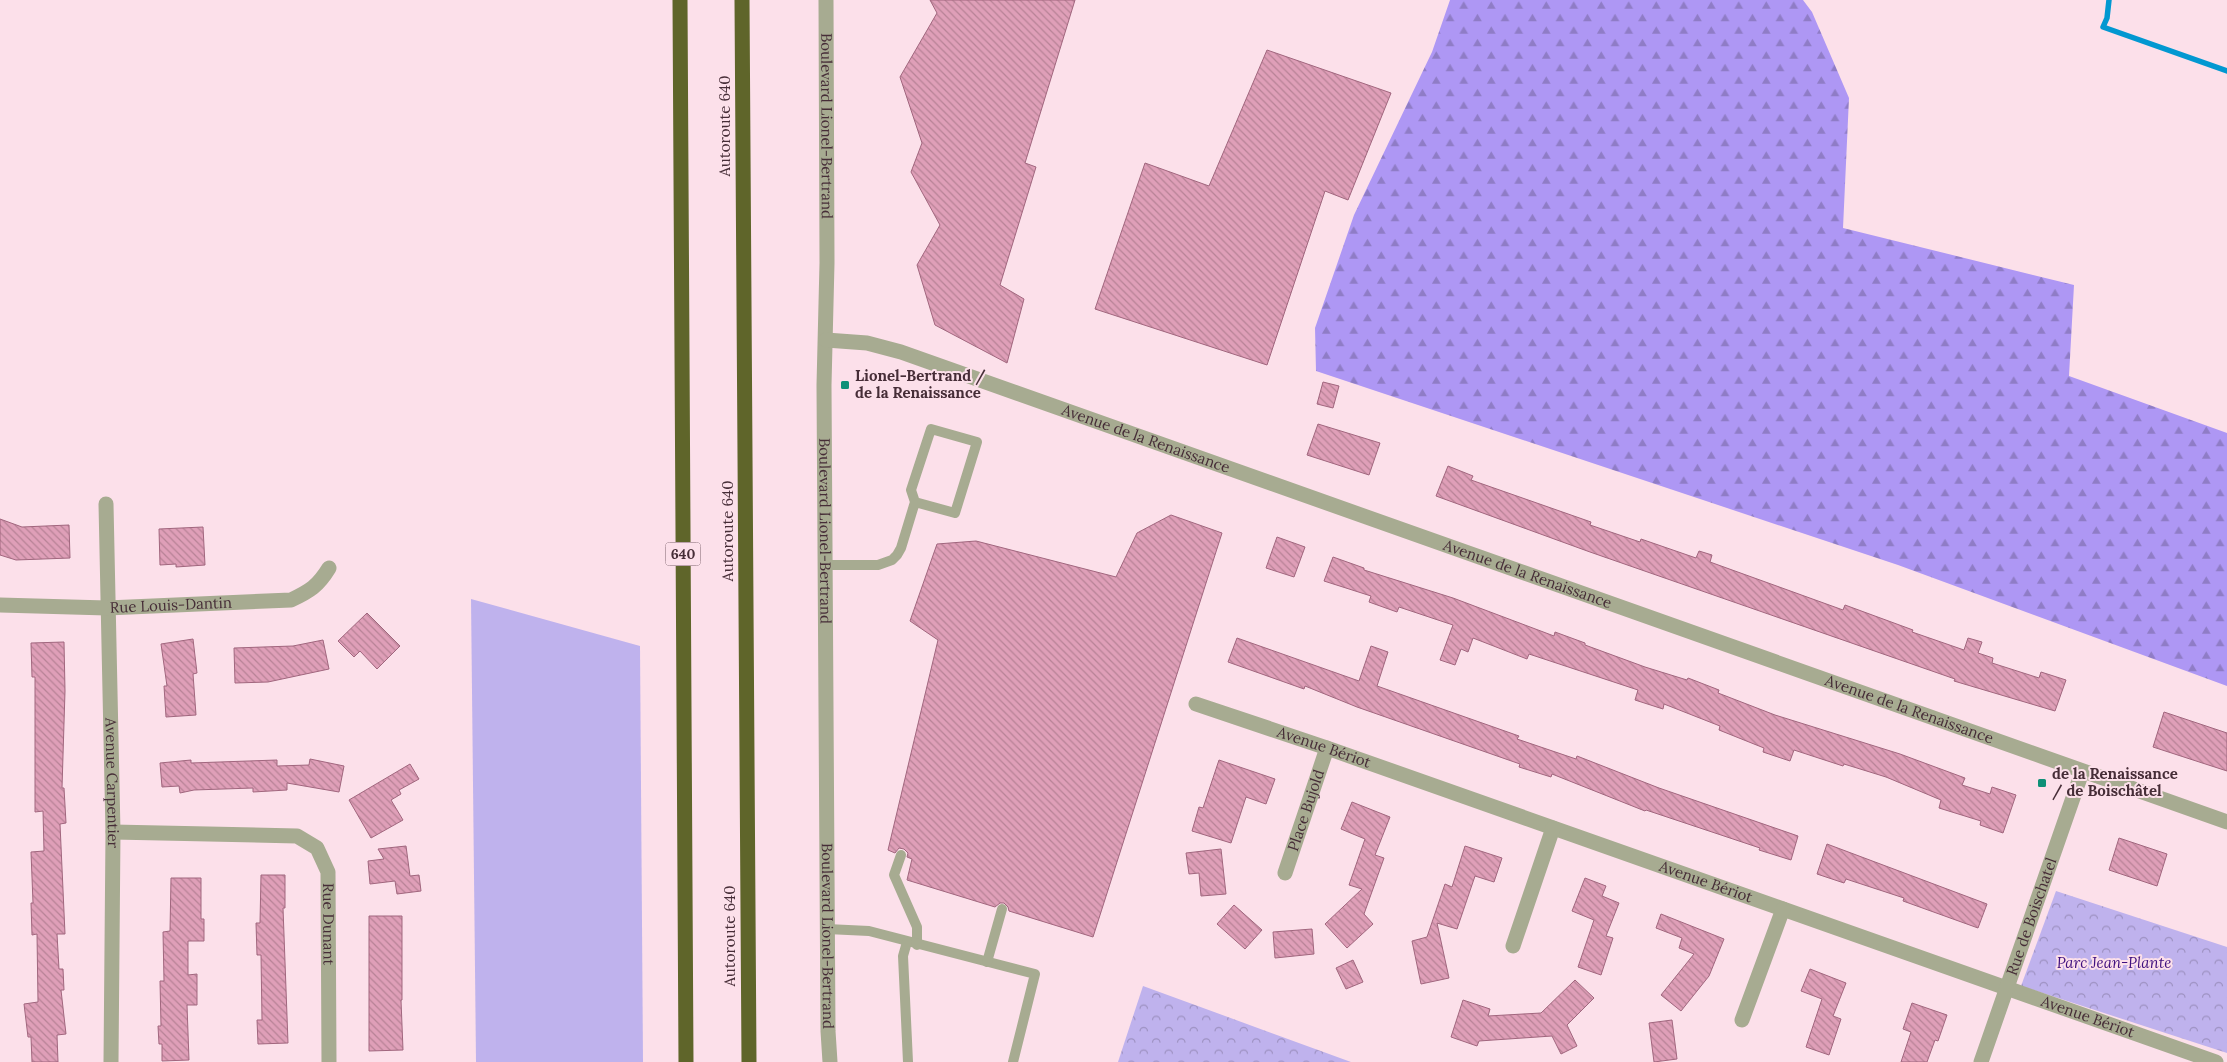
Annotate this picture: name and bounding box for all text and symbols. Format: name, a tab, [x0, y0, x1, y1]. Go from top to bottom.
street label: Boulevard Lionel-Bertrand	[817, 33, 837, 219]
street label: Autoroute 640	[715, 75, 734, 178]
place label: Lionel-Bertrand / de la Renaissance	[855, 366, 986, 402]
marker: Lionel-Bertrand / de la Renaissance	[839, 379, 851, 391]
street label: Avenue de la Renaissance	[1058, 399, 1233, 477]
street label: Boulevard Lionel-Bertrand	[815, 438, 835, 624]
street label: Autoroute 640	[718, 480, 737, 583]
street label: Avenue de la Renaissance	[1440, 535, 1614, 612]
road number: 640	[666, 542, 700, 566]
street label: Rue Louis-Dantin	[109, 593, 232, 617]
street label: Avenue de la Renaissance	[1822, 670, 1996, 747]
street label: Avenue Carpentier	[102, 717, 123, 849]
street label: Avenue Bériot	[1274, 722, 1374, 772]
place label: de la Renaissance / de Boischâtel	[2052, 764, 2178, 801]
street label: Place Bujold	[1283, 767, 1328, 854]
marker: de la Renaissance / de Boischâtel	[2036, 777, 2048, 789]
street label: Boulevard Lionel-Bertrand	[818, 843, 838, 1029]
street label: Rue de Boischatel	[2002, 855, 2060, 978]
street label: Avenue Bériot	[1656, 856, 1755, 907]
street label: Rue Dunant	[319, 883, 338, 966]
street label: Autoroute 640	[720, 885, 739, 988]
park label: Parc Jean-Plante	[2057, 953, 2171, 972]
street label: Avenue Bériot	[2038, 991, 2137, 1042]

